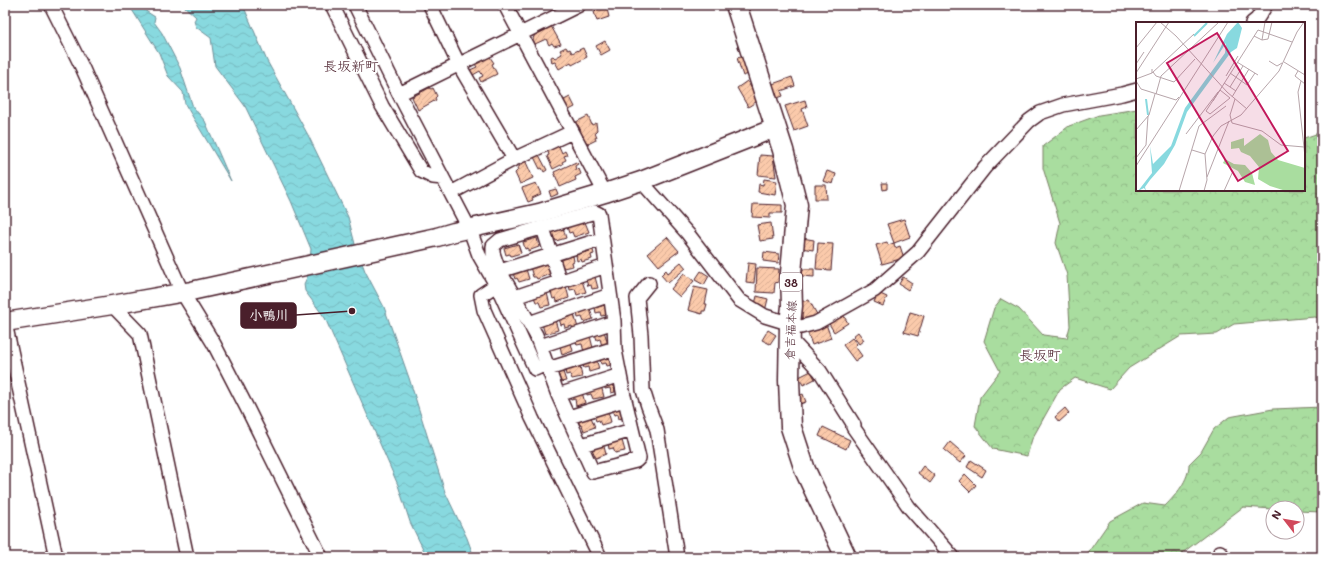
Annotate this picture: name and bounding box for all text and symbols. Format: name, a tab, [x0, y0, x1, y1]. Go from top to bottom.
inset map	[1136, 22, 1305, 191]
district label: 長坂新町	[323, 56, 379, 75]
road number: 38	[780, 273, 802, 291]
street label: 倉吉福本線	[781, 300, 799, 360]
callout: 小鴨川	[241, 303, 296, 328]
text: 小鴨川	[249, 306, 289, 323]
district label: 長坂町	[1019, 345, 1061, 364]
north arrow	[1265, 500, 1305, 540]
text: N	[1267, 507, 1285, 522]

